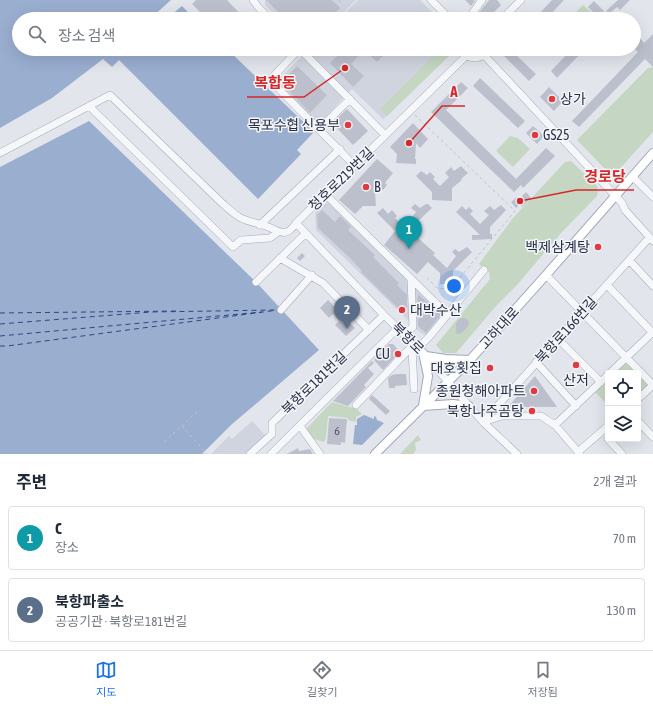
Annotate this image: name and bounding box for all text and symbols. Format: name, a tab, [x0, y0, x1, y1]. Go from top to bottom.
search box	[12, 12, 641, 56]
icon: search	[26, 23, 48, 45]
text: 장소 검색	[58, 27, 115, 44]
callout: 복합동	[247, 70, 304, 97]
text: 복합동	[254, 74, 296, 91]
callout: A	[442, 79, 465, 106]
text: A	[449, 83, 458, 100]
place label: 상가	[560, 91, 586, 107]
marker: 상가	[547, 94, 557, 104]
place label: 목포수협 신용부	[248, 117, 340, 133]
marker: 목포수협 신용부	[343, 120, 353, 130]
place label: GS25	[543, 127, 569, 143]
marker: GS25	[530, 130, 540, 140]
street label: 청호로219번길	[305, 144, 377, 214]
callout: 경로당	[576, 163, 634, 190]
text: 경로당	[584, 168, 626, 185]
place label: B	[374, 179, 381, 195]
marker: B	[361, 182, 371, 192]
pin: 1	[396, 216, 422, 249]
place label: 백제삼계탕	[526, 239, 590, 255]
marker: 백제삼계탕	[593, 242, 603, 252]
your location	[444, 276, 464, 296]
street label: 북항로166번길	[532, 293, 600, 367]
pin: 2	[334, 296, 360, 329]
place label: 대박수산	[410, 302, 462, 318]
street label: 고하대로	[476, 303, 522, 353]
marker: 대박수산	[397, 305, 407, 315]
street label: 북항로	[389, 319, 427, 357]
place label: CU	[375, 346, 390, 362]
street label: 북항로181번길	[278, 348, 350, 418]
marker: CU	[393, 349, 403, 359]
place label: 대호횟집	[430, 360, 482, 376]
marker: 산저	[571, 360, 581, 370]
marker: 대호횟집	[485, 363, 495, 373]
map controls	[605, 370, 641, 442]
button: locate	[605, 370, 641, 406]
place label: 산저	[563, 372, 589, 388]
place label: 종원청해아파트	[436, 383, 526, 399]
marker: 종원청해아파트	[529, 386, 539, 396]
place label: 북항나주곰탕	[447, 403, 524, 419]
marker: 북항나주곰탕	[527, 406, 537, 416]
button: layers	[605, 406, 641, 442]
house number: 6	[334, 424, 340, 438]
text: 주변	[16, 472, 47, 492]
text: 2개 결과	[593, 474, 637, 489]
text: C	[55, 520, 62, 537]
text: 1	[27, 531, 33, 546]
text: 70 m	[613, 531, 636, 546]
text: 장소	[55, 540, 79, 555]
text: 북항파출소	[55, 593, 124, 610]
text: 2	[27, 603, 33, 618]
text: 130 m	[607, 603, 636, 618]
text: 공공기관 · 북항로181번길	[55, 614, 187, 629]
tab: 지도	[95, 659, 117, 699]
tab: 길찾기	[307, 659, 337, 699]
tab: 저장됨	[528, 659, 558, 699]

